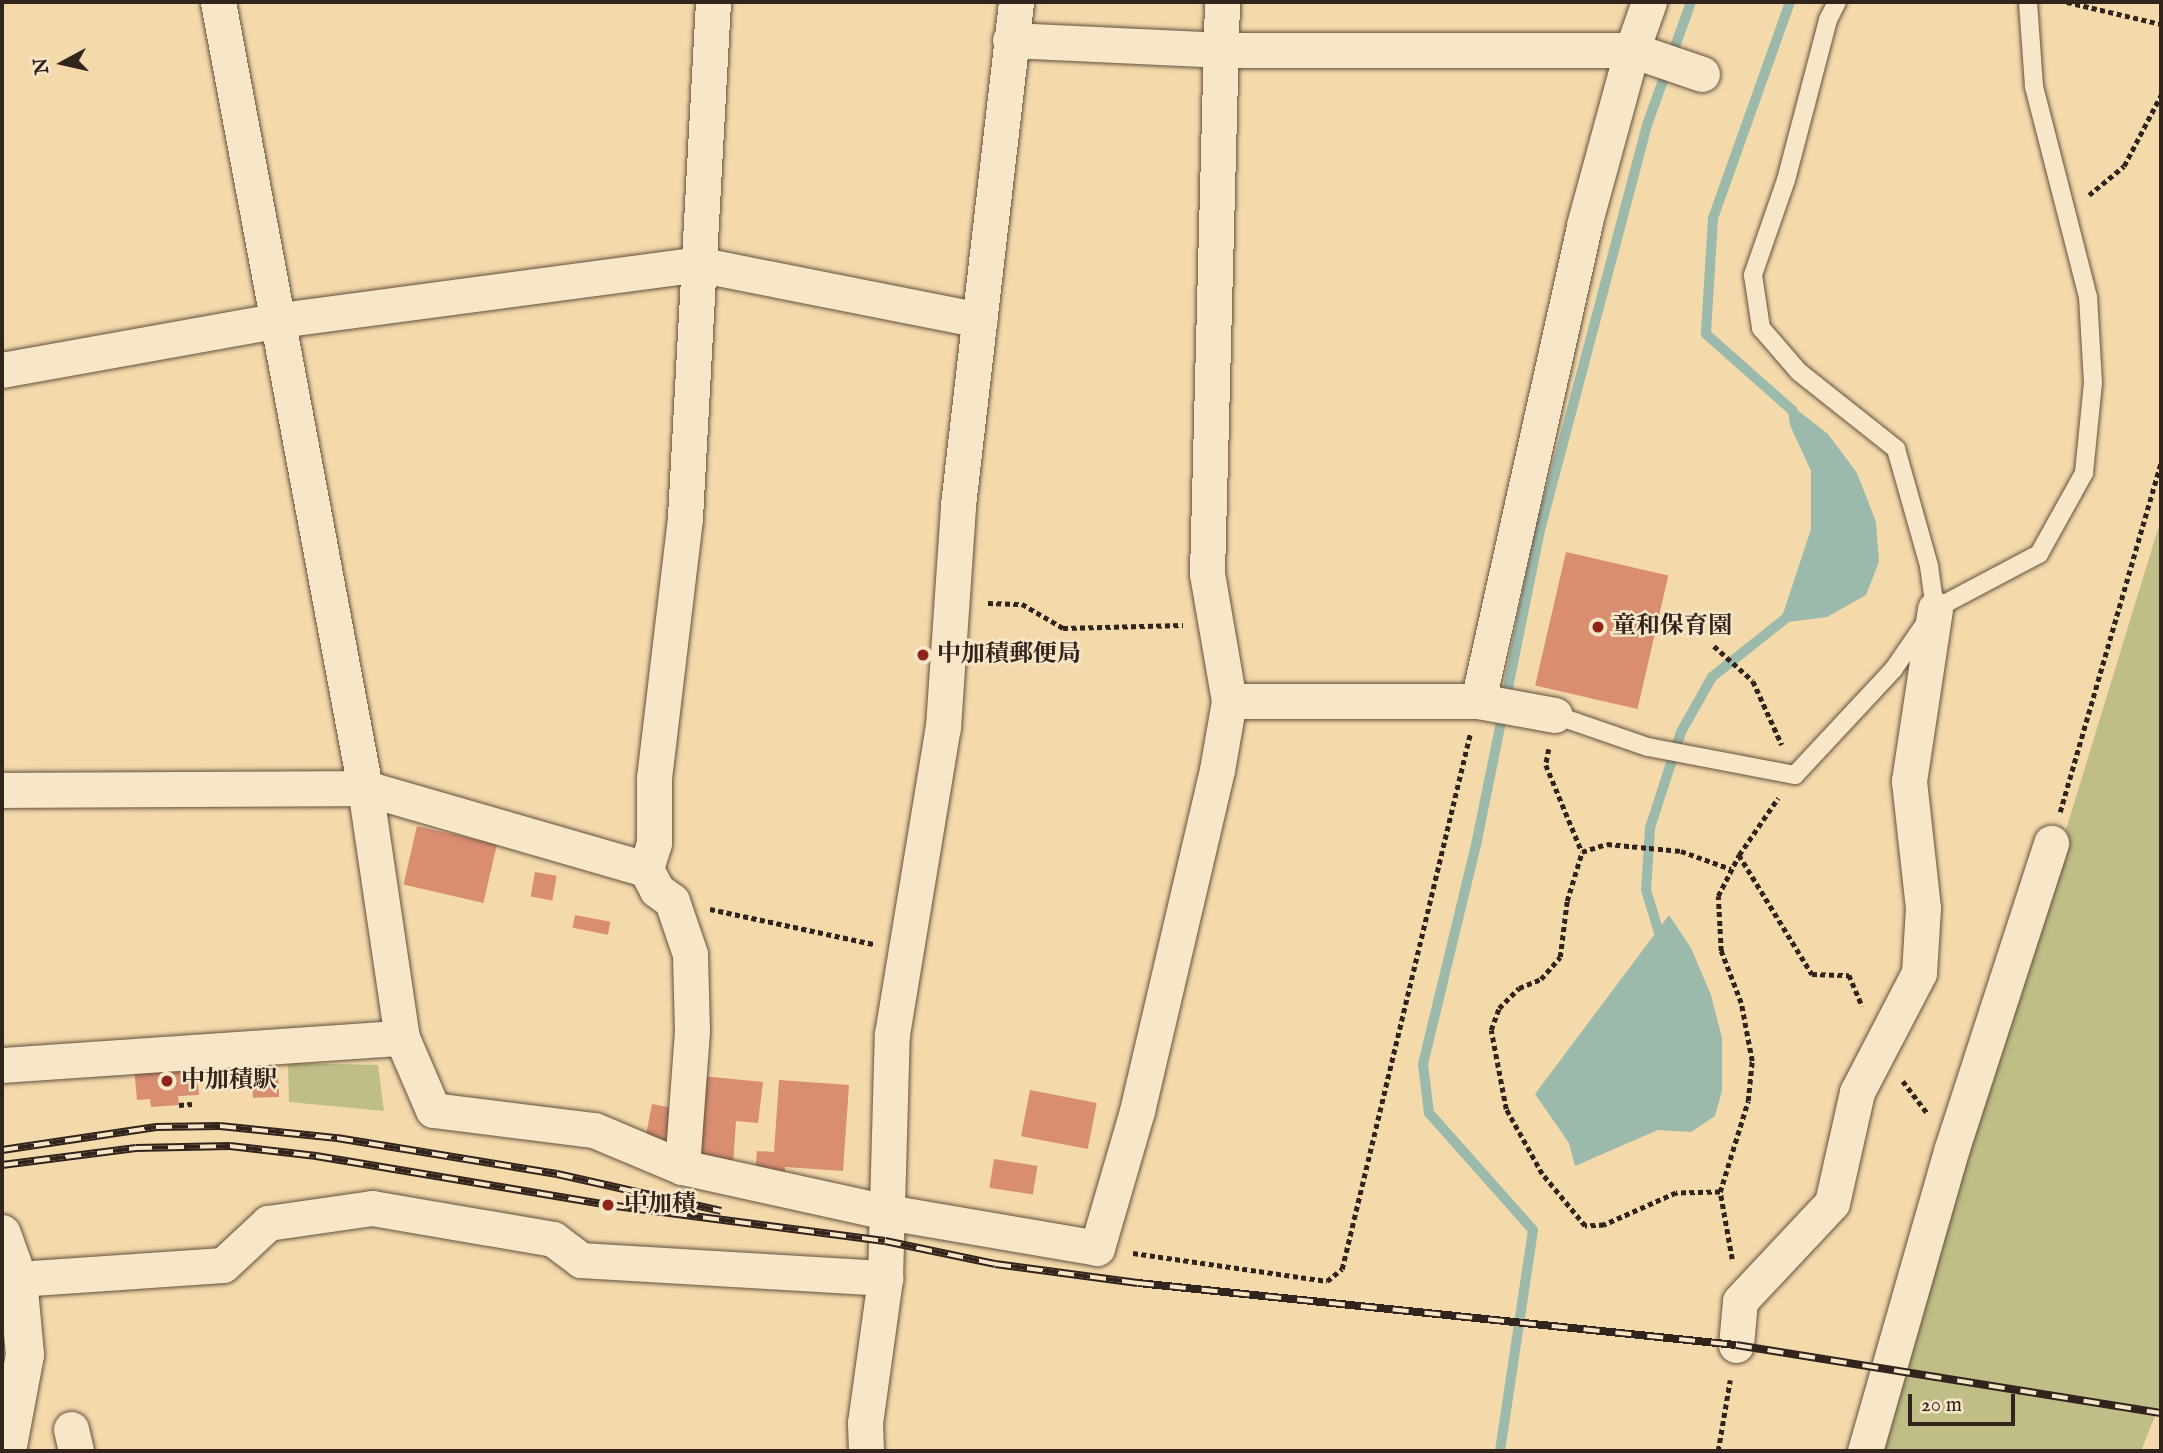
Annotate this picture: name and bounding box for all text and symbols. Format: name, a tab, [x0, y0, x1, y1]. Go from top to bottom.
north arrow	[28, 28, 98, 98]
text: N	[29, 56, 55, 76]
place label: 童和保育園	[1612, 613, 1732, 641]
marker: 童和保育園	[1590, 619, 1606, 635]
place label: 中加積郵便局	[937, 641, 1081, 669]
marker: 中加積郵便局	[915, 647, 931, 663]
place label: 中加積駅	[181, 1067, 277, 1095]
marker: 中加積駅	[159, 1073, 175, 1089]
place label: 中加積	[624, 1191, 696, 1219]
marker: 中加積	[598, 1195, 618, 1215]
scale bar	[1911, 1380, 2018, 1424]
text: 20 m	[1921, 1392, 1962, 1419]

